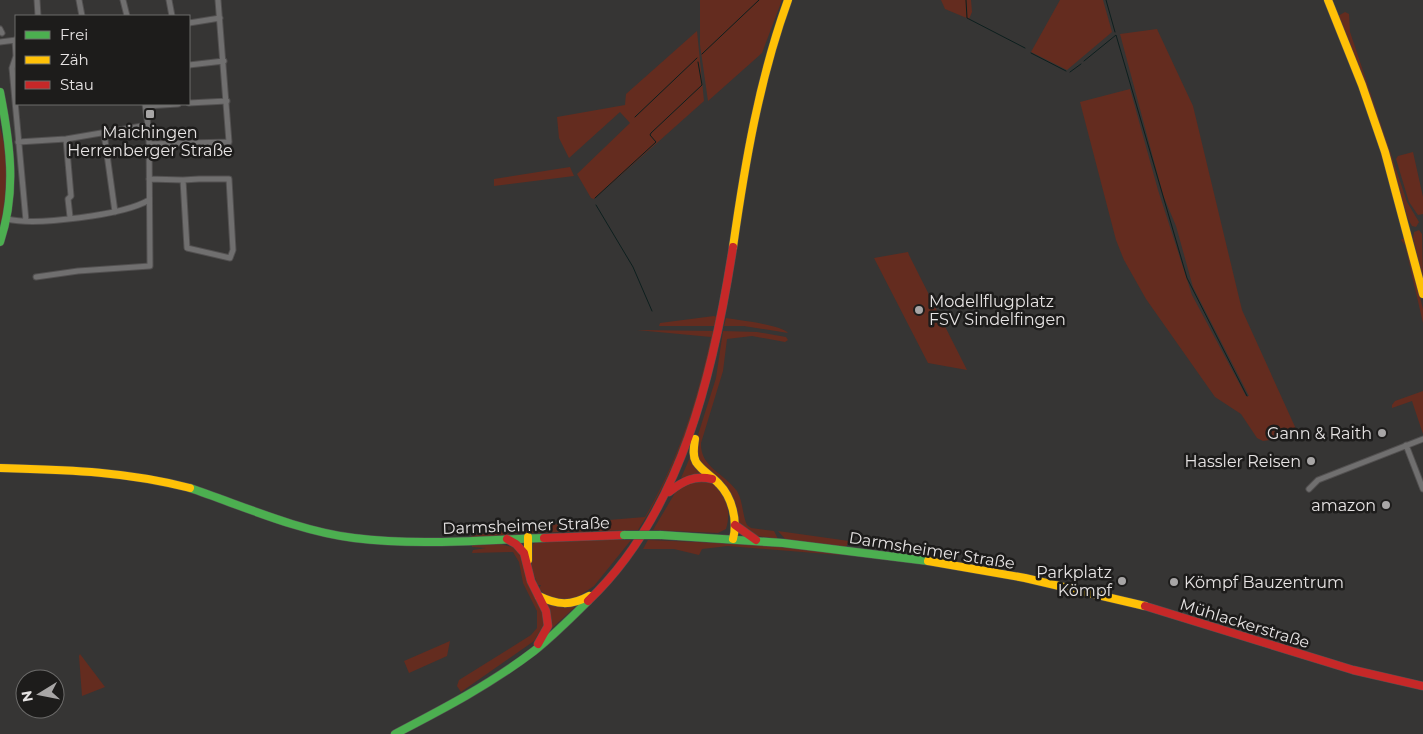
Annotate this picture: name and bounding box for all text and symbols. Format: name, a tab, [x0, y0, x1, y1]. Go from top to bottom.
legend	[15, 15, 190, 105]
text: Frei	[60, 25, 88, 44]
text: Zäh	[60, 50, 89, 69]
text: Stau	[60, 75, 94, 94]
marker: Maichingen Herrenberger Straße	[144, 108, 156, 120]
place label: Maichingen Herrenberger Straße	[67, 123, 233, 160]
place label: Modellflugplatz FSV Sindelfingen	[929, 292, 1066, 329]
marker: Modellflugplatz FSV Sindelfingen	[913, 304, 925, 316]
place label: Gann & Raith	[1267, 424, 1372, 443]
marker: Gann & Raith	[1376, 427, 1388, 439]
place label: Hassler Reisen	[1185, 452, 1301, 471]
marker: Hassler Reisen	[1305, 455, 1317, 467]
place label: amazon	[1311, 496, 1376, 515]
marker: amazon	[1380, 499, 1392, 511]
street label: Darmsheimer Straße	[442, 513, 610, 538]
street label: Darmsheimer Straße	[848, 528, 1016, 573]
place label: Parkplatz Kömpf	[1036, 563, 1113, 600]
place label: Kömpf Bauzentrum	[1184, 573, 1344, 592]
marker: Parkplatz Kömpf	[1116, 575, 1128, 587]
marker: Kömpf Bauzentrum	[1168, 576, 1180, 588]
street label: Mühlackerstraße	[1178, 595, 1312, 652]
north arrow	[15, 669, 65, 719]
text: N	[17, 689, 37, 703]

